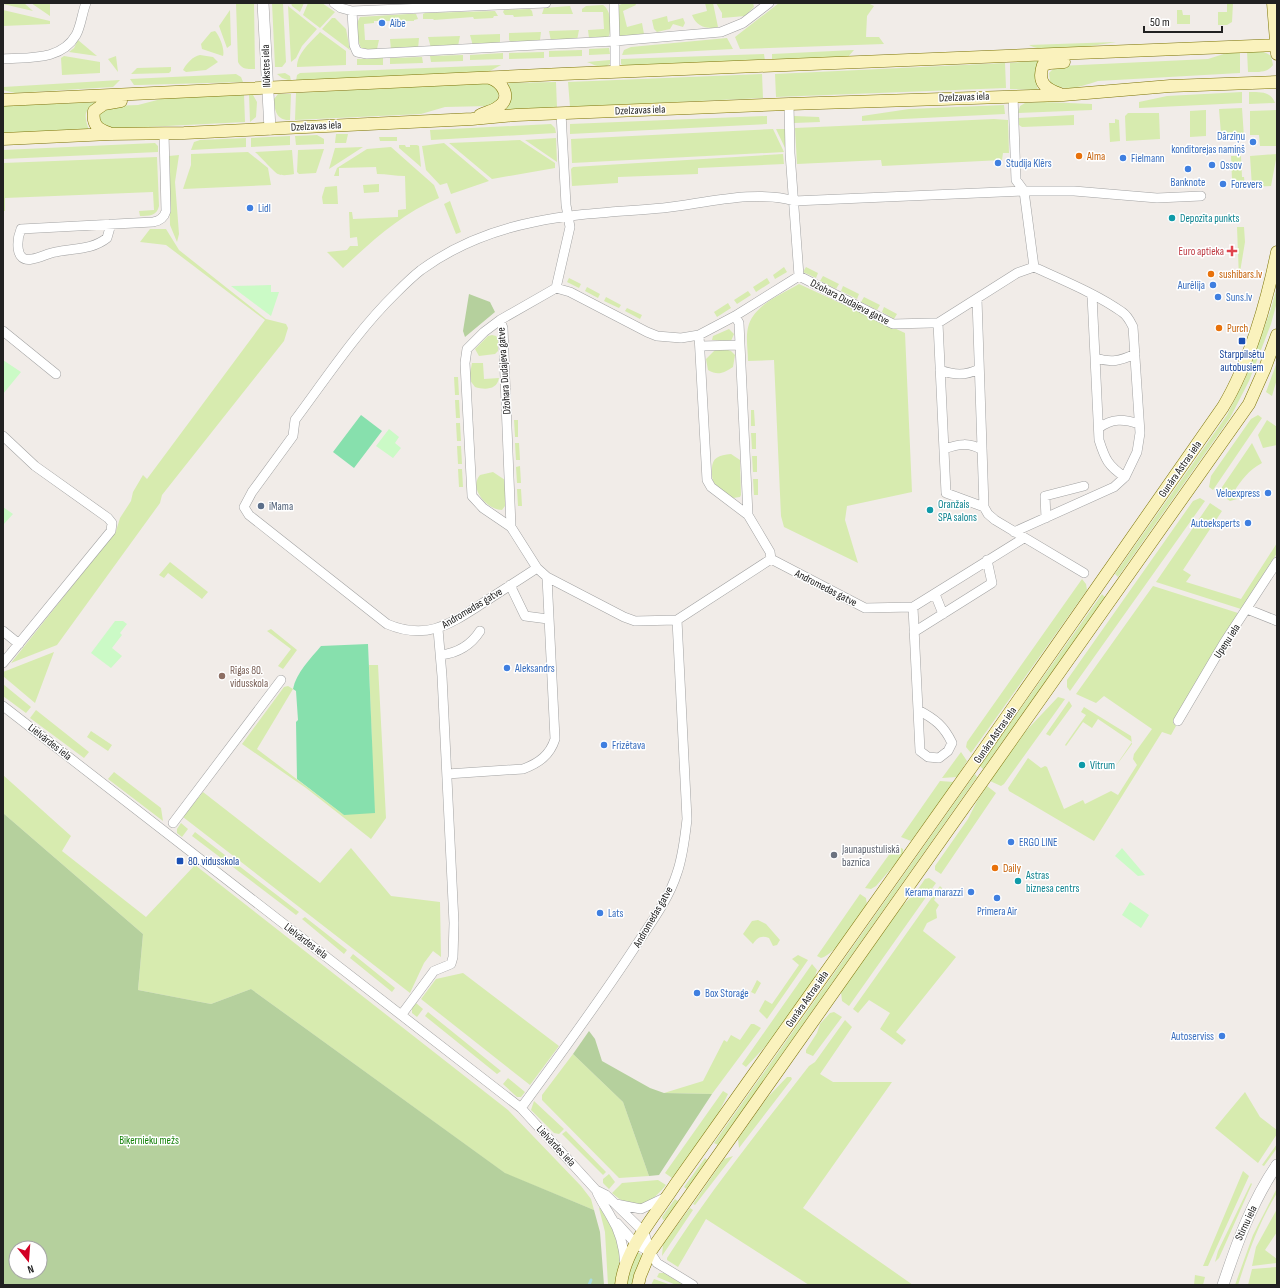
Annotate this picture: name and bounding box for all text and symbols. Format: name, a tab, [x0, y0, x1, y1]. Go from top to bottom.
scale bar	[1144, 8, 1222, 34]
text: 50 m	[1150, 15, 1170, 30]
place label: Aibe	[389, 17, 406, 30]
marker: Aibe	[377, 18, 387, 28]
street label: Ilūkstes iela	[259, 44, 273, 88]
street label: Dzelzavas iela	[939, 90, 989, 104]
street label: Dzelzavas iela	[615, 103, 665, 117]
street label: Dzelzavas iela	[290, 118, 342, 134]
place label: Dārziņu konditorejas namiņš	[1171, 130, 1245, 156]
marker: Dārziņu konditorejas namiņš	[1248, 137, 1258, 147]
place label: Alma	[1086, 150, 1105, 163]
marker: Alma	[1074, 151, 1084, 161]
place label: Fielmann	[1131, 152, 1165, 165]
marker: Fielmann	[1118, 153, 1128, 163]
place label: Studija Klērs	[1006, 157, 1052, 170]
marker: Studija Klērs	[993, 158, 1003, 168]
place label: Ossov	[1220, 159, 1243, 172]
marker: Ossov	[1207, 160, 1217, 170]
marker: Banknote	[1183, 164, 1193, 174]
place label: Banknote	[1170, 176, 1206, 189]
place label: Forevers	[1231, 178, 1262, 191]
marker: Forevers	[1218, 179, 1228, 189]
place label: Lidl	[258, 202, 271, 215]
marker: Lidl	[245, 203, 255, 213]
place label: Depozīta punkts	[1180, 212, 1239, 225]
marker: Depozīta punkts	[1167, 213, 1177, 223]
place label: Euro aptieka	[1179, 245, 1224, 258]
marker: Euro aptieka	[1227, 246, 1237, 256]
place label: sushibars.lv	[1219, 268, 1263, 281]
marker: sushibars.lv	[1206, 269, 1216, 279]
street label: Džohara Dudajeva gatve	[808, 276, 892, 328]
place label: Aurēlija	[1177, 279, 1205, 292]
marker: Aurēlija	[1208, 280, 1218, 290]
place label: Suns.lv	[1226, 291, 1253, 304]
marker: Suns.lv	[1213, 292, 1223, 302]
place label: Purch	[1227, 322, 1249, 335]
marker: Purch	[1214, 323, 1224, 333]
street label: Džohara Dudajeva gatve	[494, 327, 514, 415]
marker: Starppilsētu autobusiem	[1237, 336, 1247, 346]
place label: Starppilsētu autobusiem	[1220, 348, 1265, 374]
street label: Gunāra Astras iela	[1156, 438, 1204, 500]
place label: Veloexpress	[1216, 487, 1260, 500]
marker: Veloexpress	[1263, 488, 1273, 498]
place label: Oranžais SPA salons	[938, 498, 977, 524]
place label: iMama	[269, 500, 293, 513]
marker: iMama	[256, 501, 266, 511]
marker: Oranžais SPA salons	[925, 505, 935, 515]
place label: Autoeksperts	[1190, 517, 1240, 530]
marker: Autoeksperts	[1243, 518, 1253, 528]
street label: Andromedas gatve	[792, 566, 859, 609]
street label: Andromedas gatve	[439, 585, 505, 632]
street label: Upeņu iela	[1211, 621, 1243, 661]
place label: Aleksandrs	[514, 662, 555, 675]
marker: Aleksandrs	[502, 663, 512, 673]
place label: Rīgas 80. vidusskola	[230, 664, 268, 690]
marker: Rīgas 80. vidusskola	[217, 671, 227, 681]
street label: Gunāra Astras iela	[971, 704, 1019, 766]
street label: Lielvārdes iela	[26, 721, 74, 763]
place label: Frizētava	[612, 739, 645, 752]
marker: Frizētava	[599, 740, 609, 750]
place label: Vitrum	[1090, 759, 1115, 772]
marker: Vitrum	[1077, 760, 1087, 770]
place label: ERGO LINE	[1019, 836, 1058, 849]
marker: ERGO LINE	[1006, 837, 1016, 847]
place label: Jaunapustuliskā baznīca	[841, 843, 900, 869]
marker: Jaunapustuliskā baznīca	[829, 850, 839, 860]
place label: 80. vidusskola	[188, 855, 239, 868]
marker: 80. vidusskola	[175, 856, 185, 866]
place label: Daily	[1003, 862, 1022, 875]
marker: Daily	[990, 863, 1000, 873]
place label: Astras biznesa centrs	[1025, 869, 1079, 895]
marker: Astras biznesa centrs	[1013, 876, 1023, 886]
street label: Andromedas gatve	[630, 884, 676, 951]
place label: Kerama marazzi	[905, 886, 963, 899]
marker: Kerama marazzi	[966, 887, 976, 897]
marker: Primera Air	[992, 893, 1002, 903]
place label: Primera Air	[977, 905, 1017, 918]
place label: Lats	[608, 907, 624, 920]
marker: Lats	[595, 908, 605, 918]
street label: Lielvārdes iela	[282, 920, 330, 962]
street label: Gunāra Astras iela	[783, 968, 831, 1030]
place label: Box Storage	[705, 987, 749, 1000]
marker: Box Storage	[692, 988, 702, 998]
place label: Autoserviss	[1170, 1030, 1214, 1043]
marker: Autoserviss	[1217, 1031, 1227, 1041]
street label: Lielvārdes iela	[534, 1123, 578, 1169]
park label: Biķernieku mežs	[119, 1134, 179, 1147]
street label: Stirnu iela	[1232, 1203, 1260, 1243]
north arrow	[8, 1240, 48, 1280]
text: N	[26, 1262, 35, 1276]

